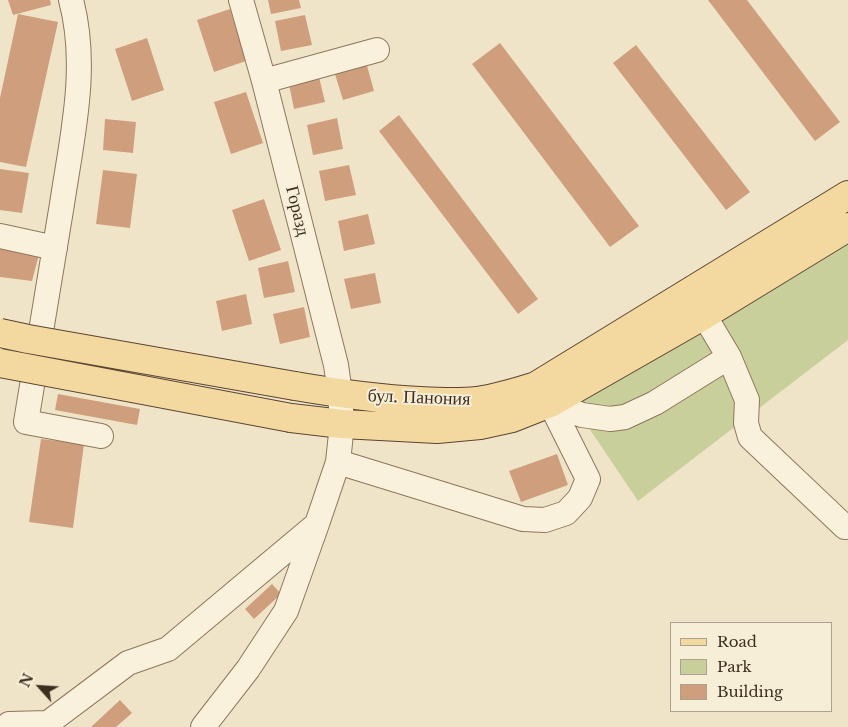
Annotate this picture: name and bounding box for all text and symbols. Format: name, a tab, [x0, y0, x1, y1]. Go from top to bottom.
street label: Горазд	[280, 184, 314, 238]
street label: бул. Панония	[367, 385, 471, 411]
legend	[670, 622, 833, 712]
text: Road	[717, 632, 757, 651]
text: Park	[717, 657, 752, 676]
north arrow	[15, 662, 65, 712]
text: N	[16, 671, 37, 690]
text: Building	[717, 682, 783, 701]

